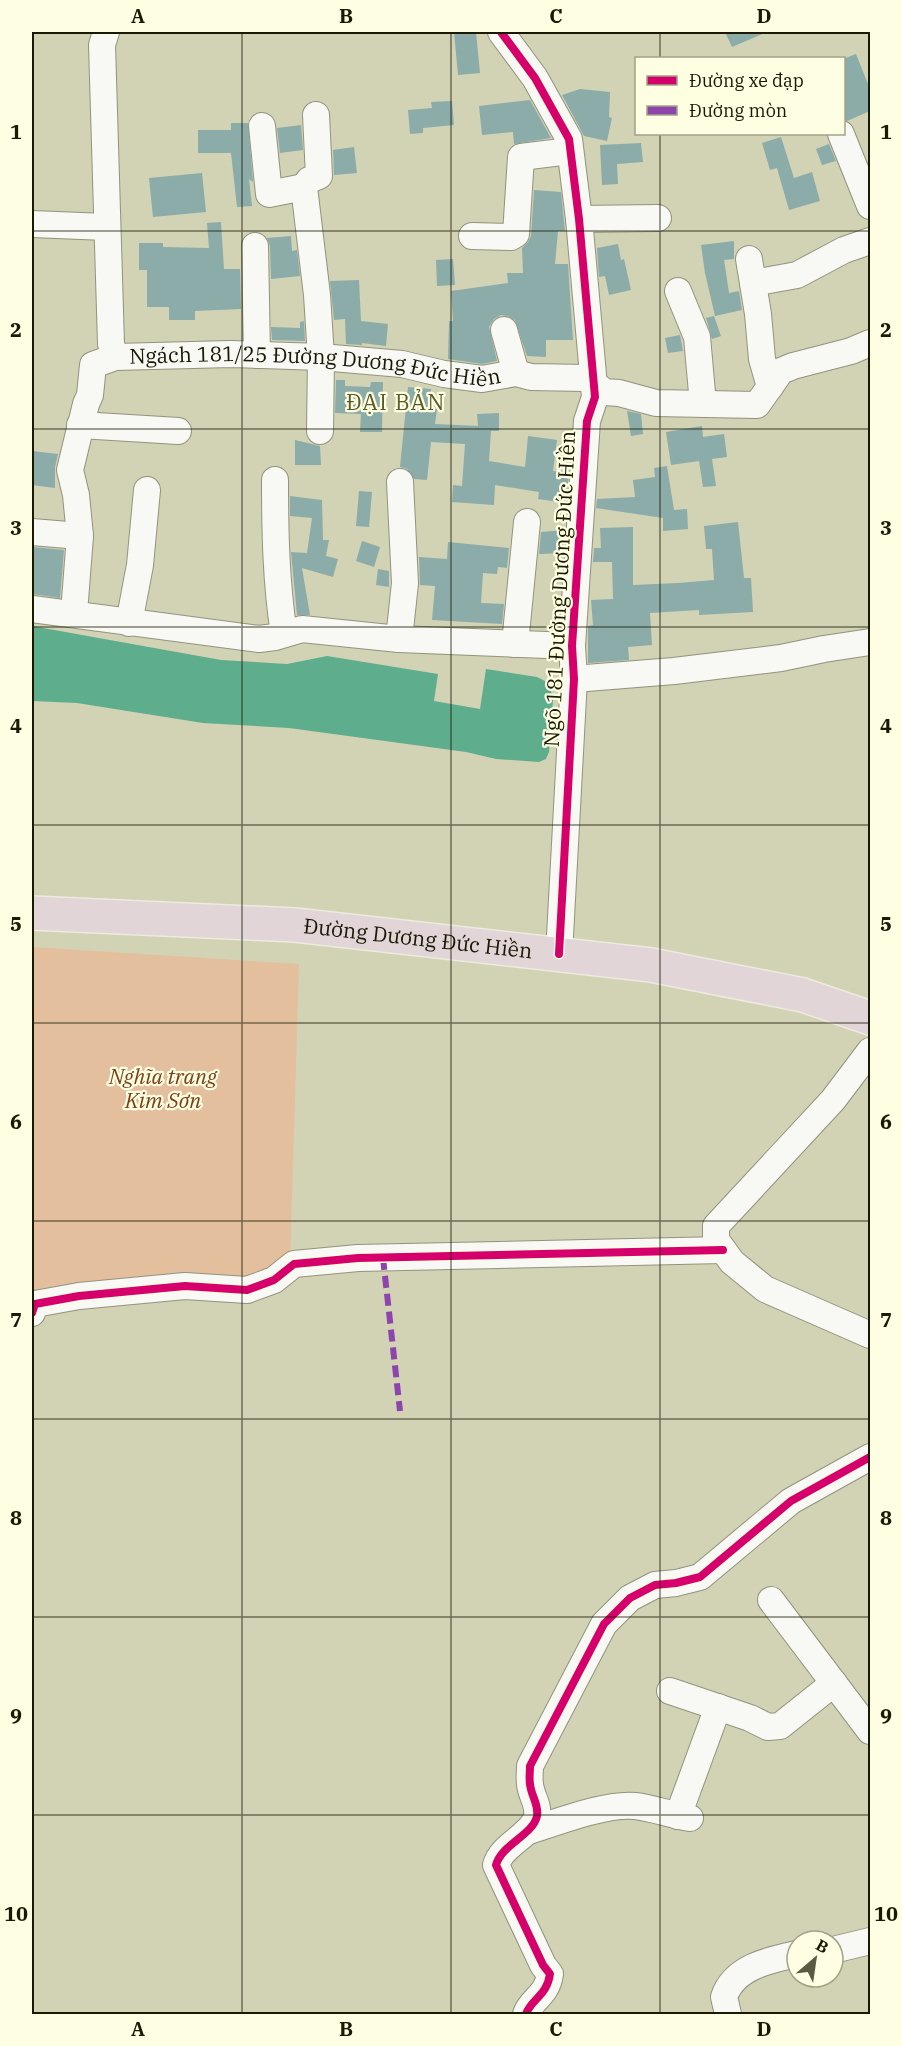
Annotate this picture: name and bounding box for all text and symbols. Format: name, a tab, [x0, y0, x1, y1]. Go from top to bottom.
text: A	[131, 2, 145, 29]
text: B	[339, 2, 353, 29]
text: C	[549, 2, 563, 29]
text: D	[756, 2, 772, 29]
legend	[635, 57, 845, 135]
text: Đường xe đạp	[689, 69, 804, 92]
text: Đường mòn	[689, 99, 787, 122]
text: 1	[10, 118, 22, 145]
text: 1	[880, 118, 892, 145]
text: 2	[10, 316, 22, 343]
text: 2	[880, 316, 892, 343]
street label: Ngách 181/25 Đường Dương Đức Hiền	[129, 339, 503, 393]
district label: ĐẠI BẢN	[346, 387, 446, 416]
street label: Ngõ 181 Đường Dương Đức Hiền	[537, 430, 581, 748]
text: 3	[10, 514, 22, 541]
text: 3	[880, 514, 892, 541]
text: 4	[10, 712, 22, 739]
text: 4	[880, 712, 892, 739]
text: 5	[10, 910, 22, 937]
text: 5	[880, 910, 892, 937]
street label: Đường Dương Đức Hiền	[302, 911, 534, 965]
park label: Nghĩa trang Kim Sơn	[108, 1062, 218, 1114]
text: 6	[10, 1108, 22, 1135]
text: 6	[880, 1108, 892, 1135]
text: 7	[10, 1306, 22, 1333]
text: 7	[880, 1306, 892, 1333]
text: 8	[10, 1504, 22, 1531]
text: 8	[880, 1504, 892, 1531]
text: 9	[10, 1702, 22, 1729]
text: 9	[880, 1702, 892, 1729]
text: 10	[4, 1900, 28, 1927]
text: 10	[874, 1900, 898, 1927]
north arrow	[785, 1929, 845, 1989]
text: B	[812, 1934, 832, 1957]
text: A	[131, 2015, 145, 2042]
text: B	[339, 2015, 353, 2042]
text: C	[549, 2015, 563, 2042]
text: D	[756, 2015, 772, 2042]

